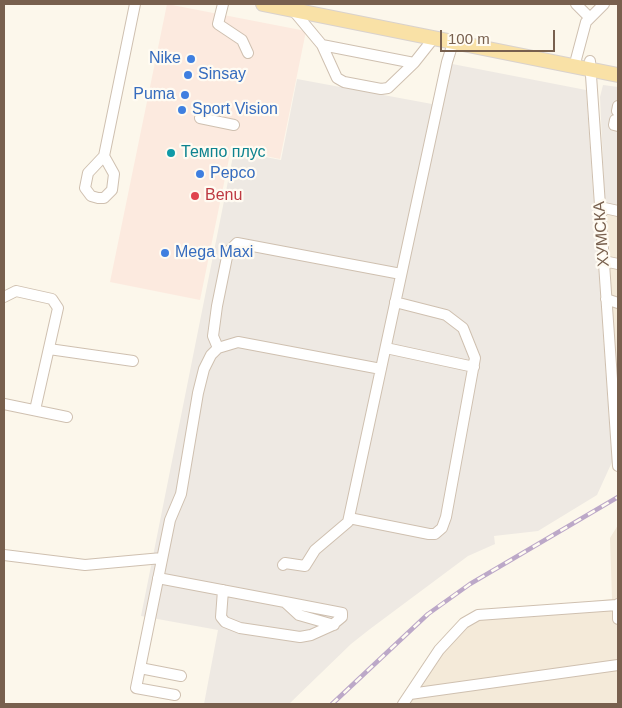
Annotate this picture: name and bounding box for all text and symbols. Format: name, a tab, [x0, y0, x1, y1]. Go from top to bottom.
scale bar	[442, 20, 557, 52]
text: 100 m	[448, 30, 490, 47]
place label: Nike	[149, 49, 181, 69]
marker: Nike	[185, 53, 197, 65]
place label: Sinsay	[198, 65, 246, 85]
marker: Sinsay	[182, 69, 194, 81]
place label: Puma	[133, 85, 175, 105]
marker: Puma	[179, 89, 191, 101]
place label: Sport Vision	[192, 100, 278, 120]
marker: Sport Vision	[176, 104, 188, 116]
place label: Темпо плус	[181, 143, 266, 163]
marker: Темпо плус	[165, 147, 177, 159]
place label: Pepco	[210, 164, 255, 184]
marker: Pepco	[194, 168, 206, 180]
place label: Benu	[205, 186, 242, 206]
marker: Benu	[189, 190, 201, 202]
street label: ХУМСКА	[590, 201, 614, 267]
place label: Mega Maxi	[175, 243, 253, 263]
marker: Mega Maxi	[159, 247, 171, 259]

